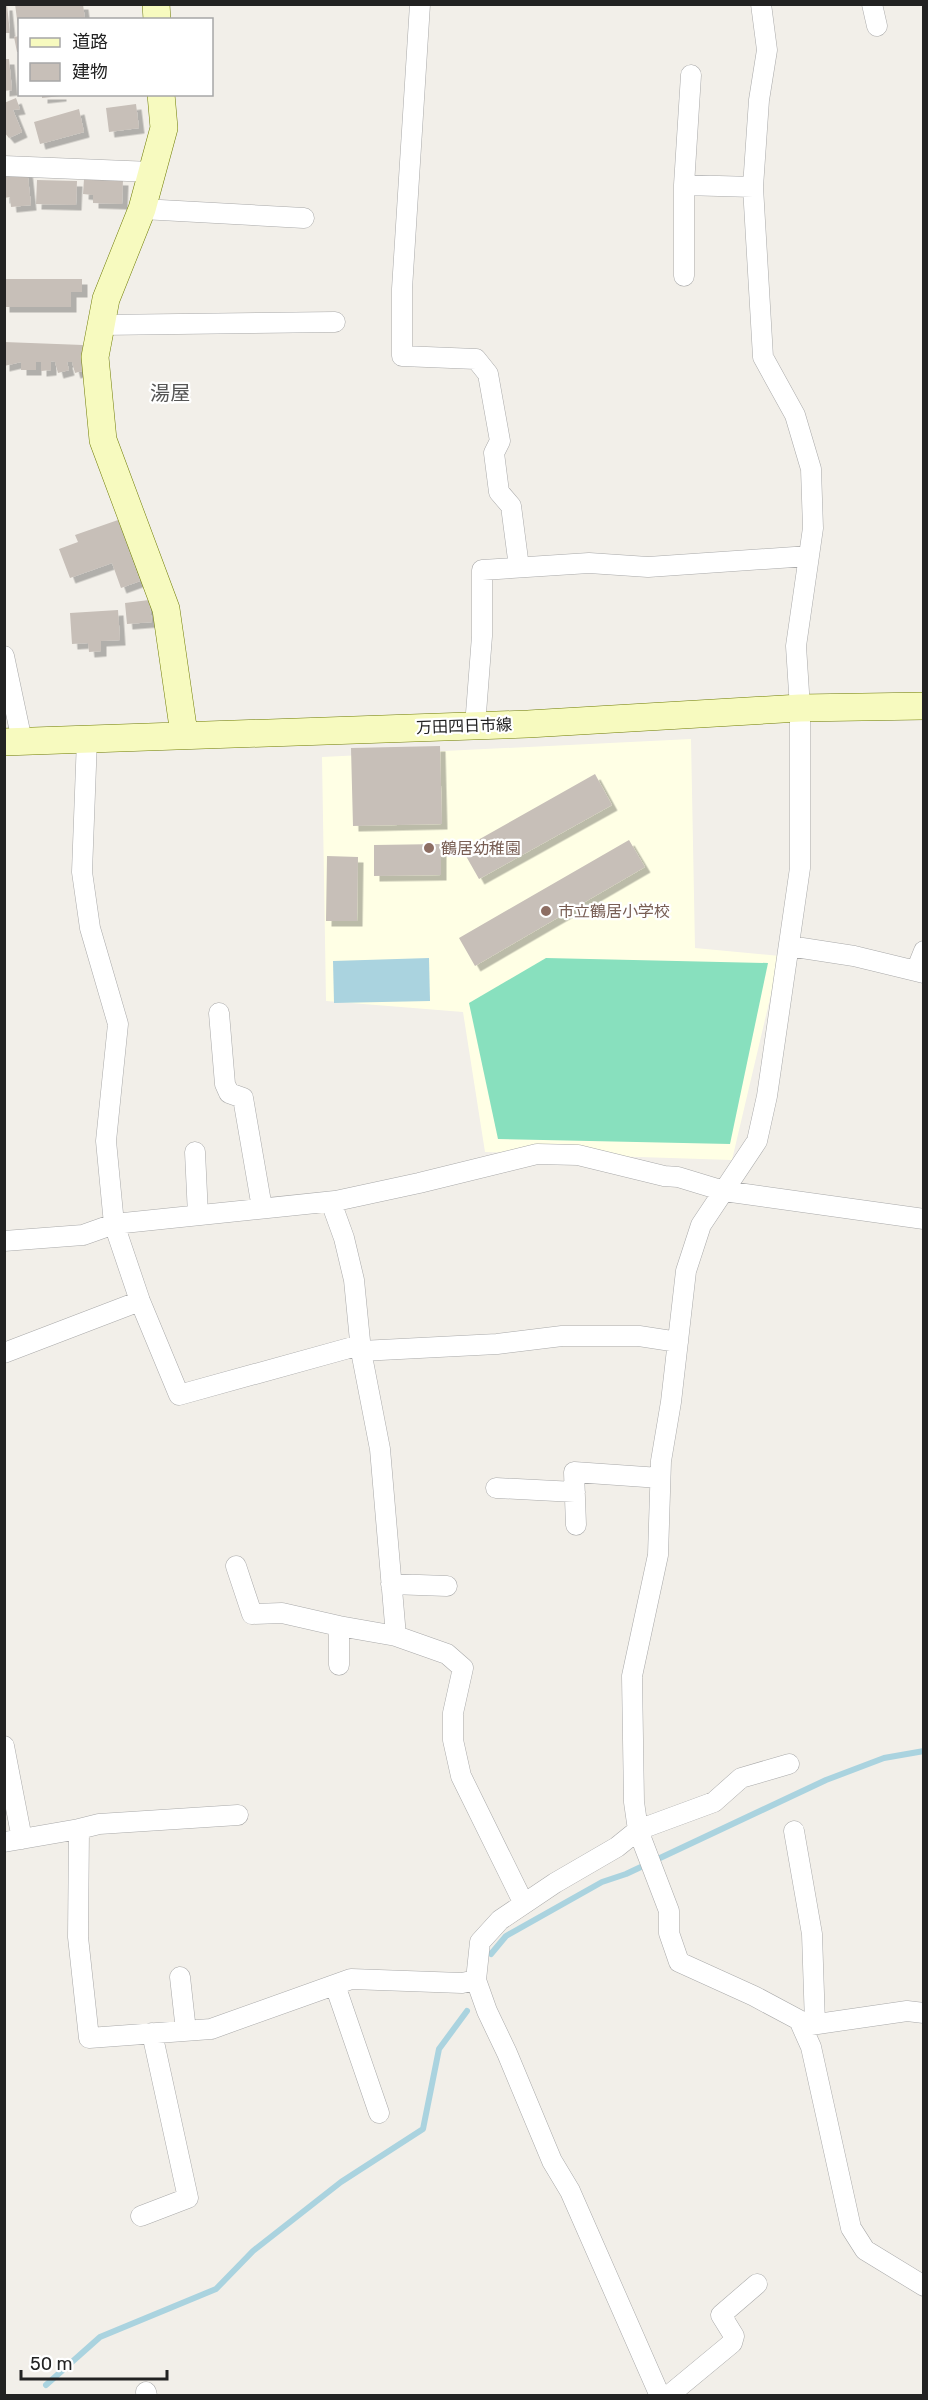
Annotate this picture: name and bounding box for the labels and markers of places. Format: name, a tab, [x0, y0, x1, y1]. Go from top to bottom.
place label: 鶴居幼稚園	[441, 839, 521, 858]
marker: 鶴居幼稚園	[422, 841, 436, 855]
place label: 市立鶴居小学校	[558, 902, 670, 921]
marker: 市立鶴居小学校	[539, 904, 553, 918]

